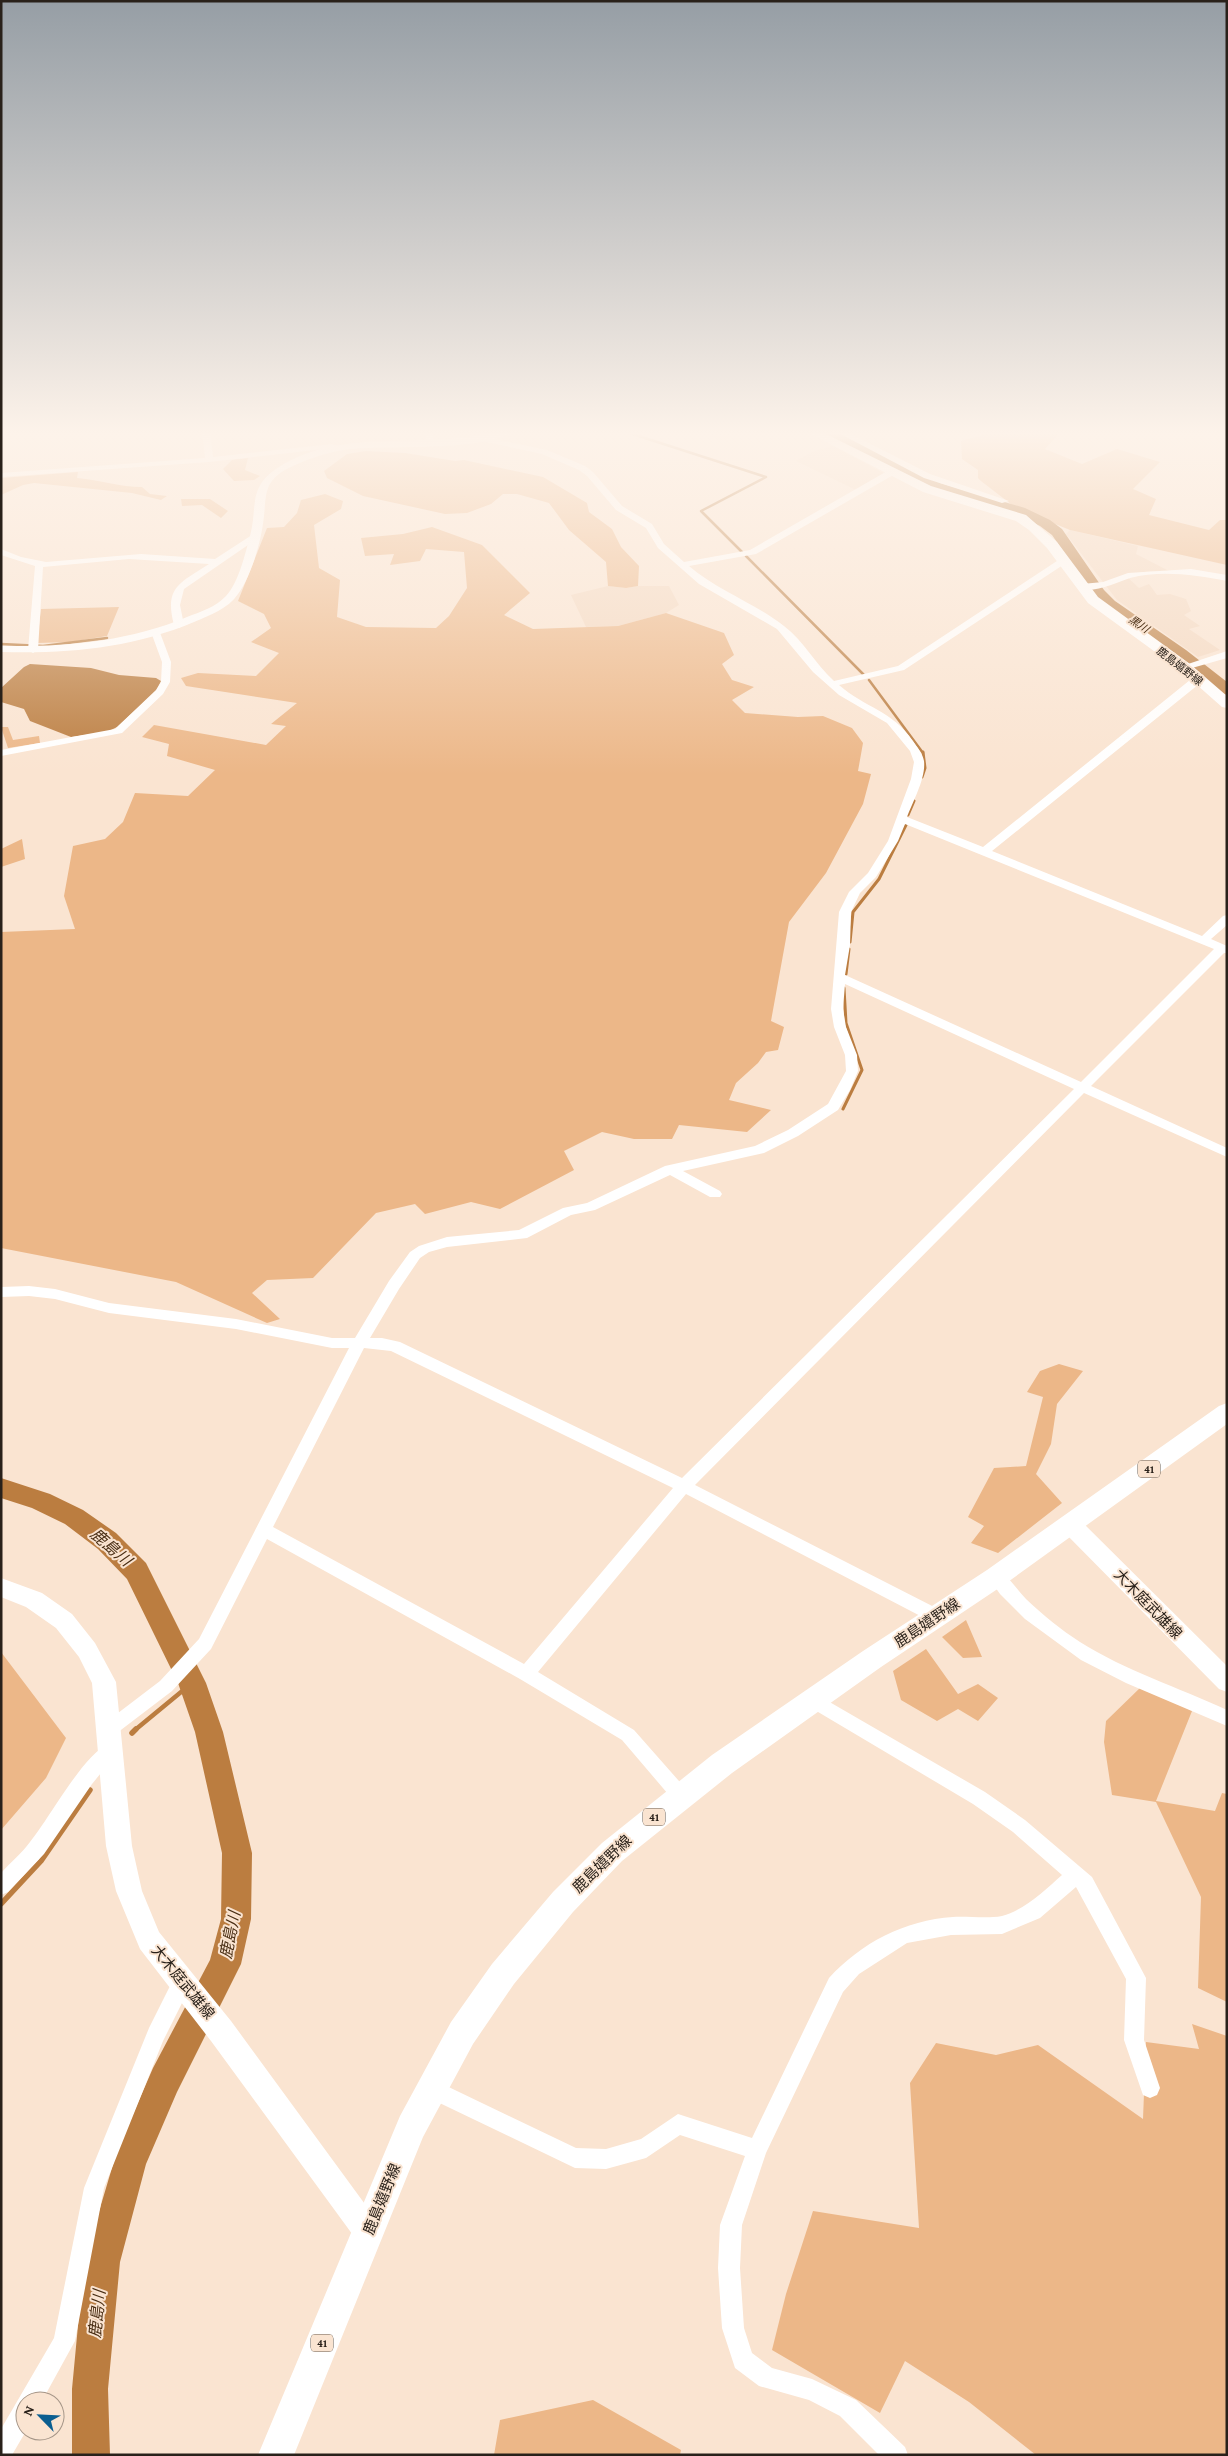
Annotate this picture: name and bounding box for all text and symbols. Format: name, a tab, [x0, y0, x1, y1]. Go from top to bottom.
water label: 黒川	[1127, 613, 1152, 636]
street label: 鹿島嬉野線	[1155, 644, 1205, 688]
road number: 41	[1138, 1460, 1160, 1478]
water label: 鹿島川	[87, 1525, 136, 1570]
street label: 大木庭武雄線	[1111, 1566, 1185, 1642]
street label: 鹿島嬉野線	[891, 1595, 963, 1651]
road number: 41	[643, 1808, 665, 1825]
street label: 鹿島嬉野線	[569, 1832, 635, 1896]
water label: 鹿島川	[217, 1908, 243, 1960]
street label: 大木庭武雄線	[148, 1942, 218, 2022]
street label: 鹿島嬉野線	[361, 2161, 403, 2237]
water label: 鹿島川	[86, 2287, 108, 2339]
road number: 41	[311, 2334, 333, 2352]
north arrow	[15, 2391, 65, 2441]
text: N	[19, 2403, 38, 2418]

